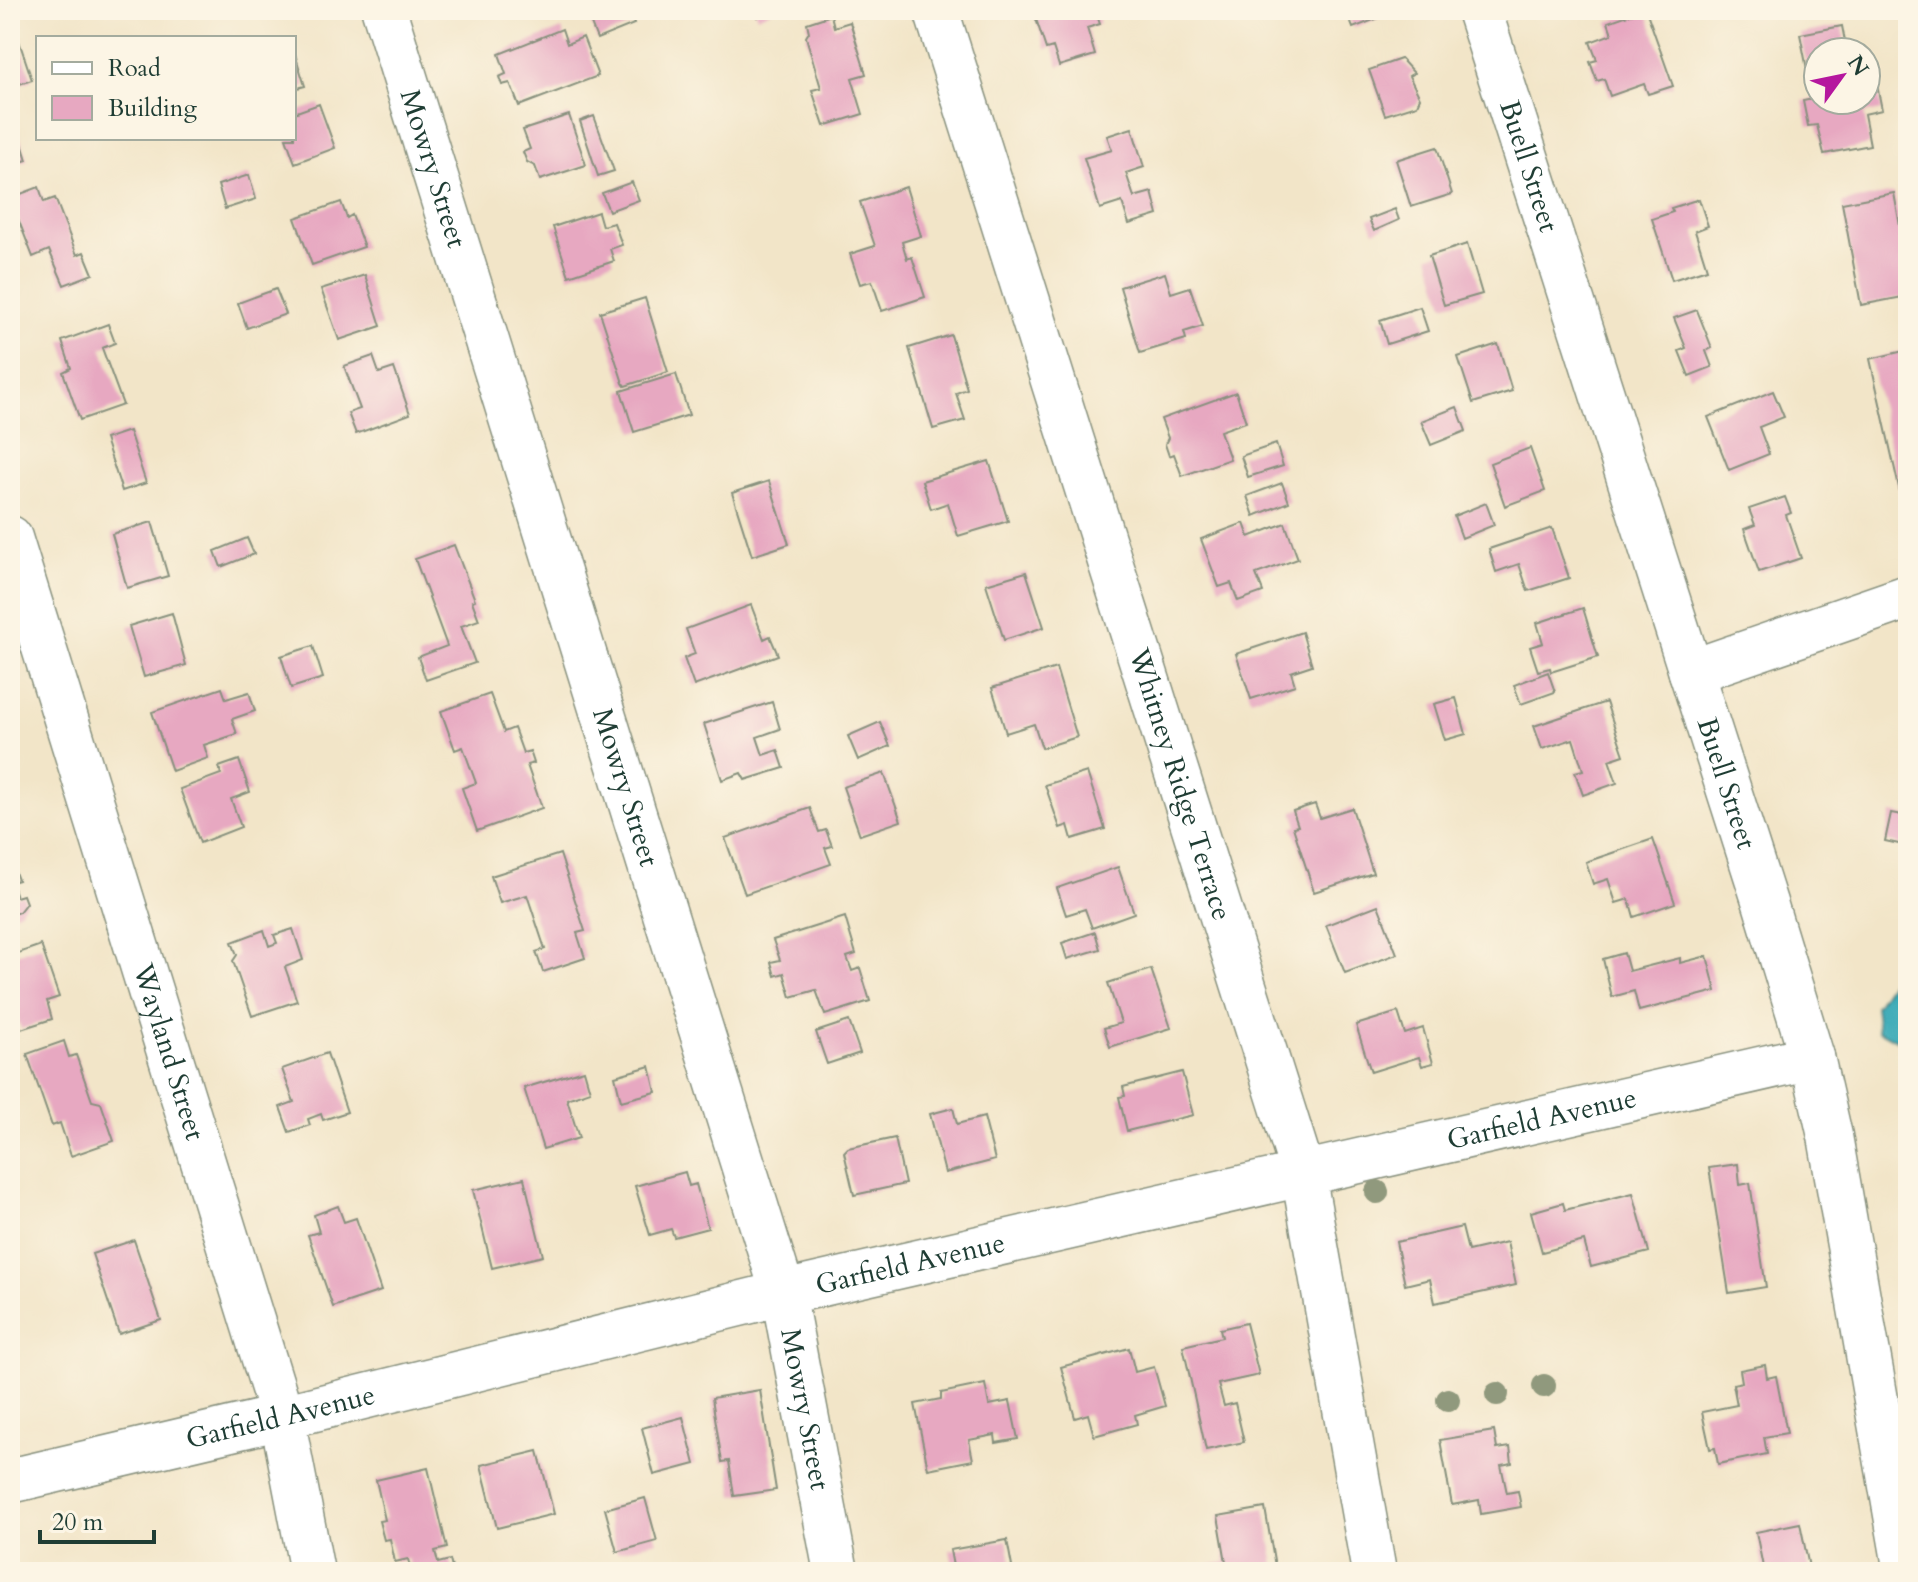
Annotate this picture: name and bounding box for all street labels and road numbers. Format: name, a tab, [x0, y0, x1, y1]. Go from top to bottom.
street label: Mowry Street	[391, 85, 476, 253]
street label: Buell Street	[1490, 95, 1568, 237]
street label: Whitney Ridge Terrace	[1119, 643, 1241, 925]
street label: Mowry Street	[583, 703, 668, 871]
street label: Buell Street	[1688, 713, 1766, 854]
street label: Wayland Street	[124, 958, 214, 1145]
street label: Garfield Avenue	[1443, 1079, 1640, 1159]
street label: Garfield Avenue	[812, 1224, 1009, 1304]
street label: Mowry Street	[771, 1325, 839, 1494]
street label: Garfield Avenue	[182, 1376, 379, 1458]

